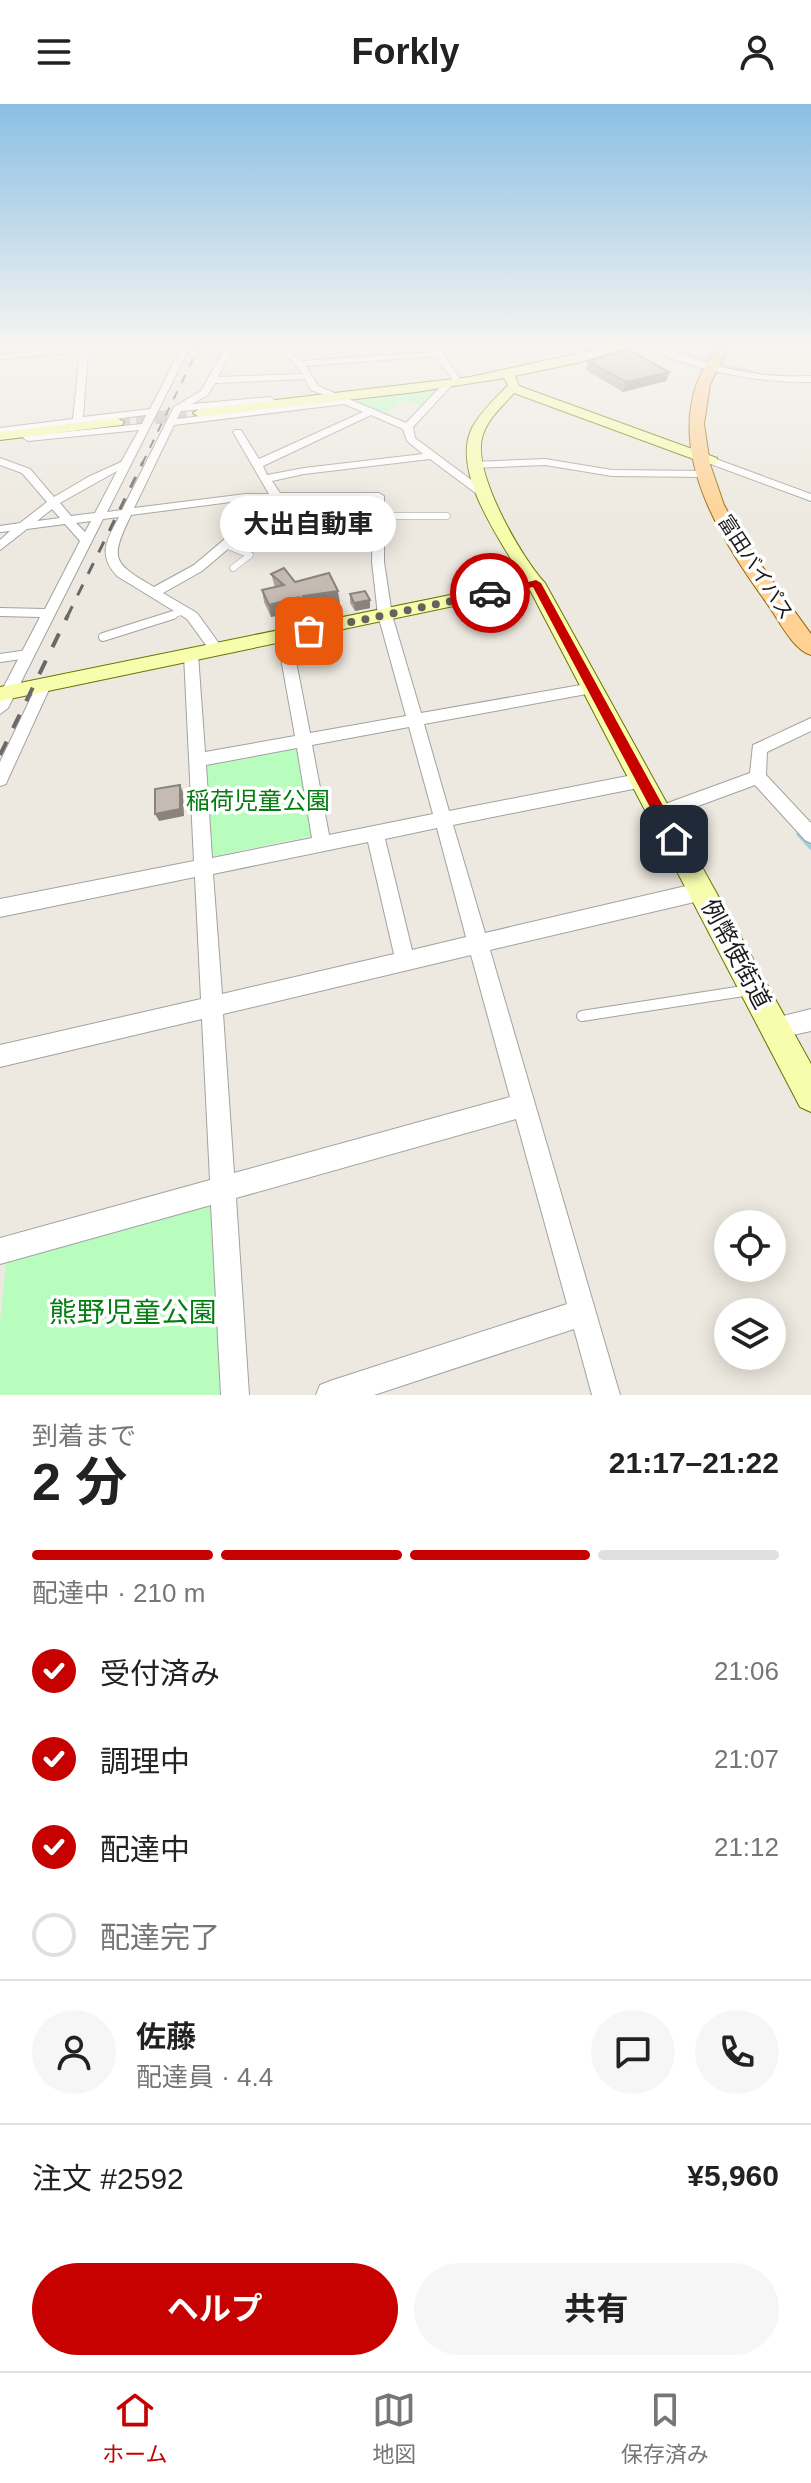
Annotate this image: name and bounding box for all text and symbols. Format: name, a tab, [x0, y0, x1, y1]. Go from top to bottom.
icon: menu	[32, 30, 76, 74]
icon: person	[735, 30, 779, 74]
text: Forkly	[351, 31, 460, 72]
callout: 大出自動車	[221, 495, 397, 551]
text: 大出自動車	[243, 509, 373, 539]
street label: 富田バイパス	[714, 511, 798, 623]
courier	[450, 553, 530, 633]
icon: car	[468, 571, 512, 615]
pin	[275, 597, 343, 665]
icon: bag	[287, 609, 331, 653]
park label: 稲荷児童公園	[186, 787, 330, 814]
pin	[640, 805, 708, 873]
icon: home	[652, 817, 696, 861]
street label: 例幣使街道	[696, 894, 777, 1013]
map controls	[714, 1210, 786, 1370]
button: locate	[714, 1210, 786, 1282]
park label: 熊野児童公園	[49, 1297, 217, 1328]
button: layers	[714, 1298, 786, 1370]
text: 到着まで	[32, 1421, 136, 1451]
text: 21:17–21:22	[609, 1446, 779, 1479]
text: 2 分	[32, 1453, 127, 1511]
text: 配達中 · 210 m	[32, 1578, 205, 1608]
icon: check	[32, 1649, 76, 1693]
text: 21:06	[714, 1656, 779, 1686]
text: 受付済み	[100, 1657, 220, 1690]
icon: check	[32, 1737, 76, 1781]
text: 21:07	[714, 1744, 779, 1774]
text: 調理中	[100, 1745, 190, 1778]
icon: check	[32, 1825, 76, 1869]
text: 21:12	[714, 1832, 779, 1862]
text: 配達中	[100, 1833, 190, 1866]
text: 配達完了	[100, 1921, 220, 1954]
button: person	[32, 2010, 116, 2094]
button: chat	[591, 2010, 675, 2094]
button: phone	[695, 2010, 779, 2094]
text: 佐藤	[136, 2020, 196, 2053]
text: 配達員 · 4.4	[136, 2062, 273, 2092]
text: ¥5,960	[687, 2159, 779, 2192]
text: 注文 #2592	[32, 2162, 184, 2195]
button: ヘルプ	[32, 2263, 398, 2355]
button: 共有	[414, 2263, 779, 2355]
tab: ホーム	[102, 2388, 168, 2468]
tab: 地図	[372, 2388, 416, 2468]
tab: 保存済み	[621, 2388, 709, 2468]

